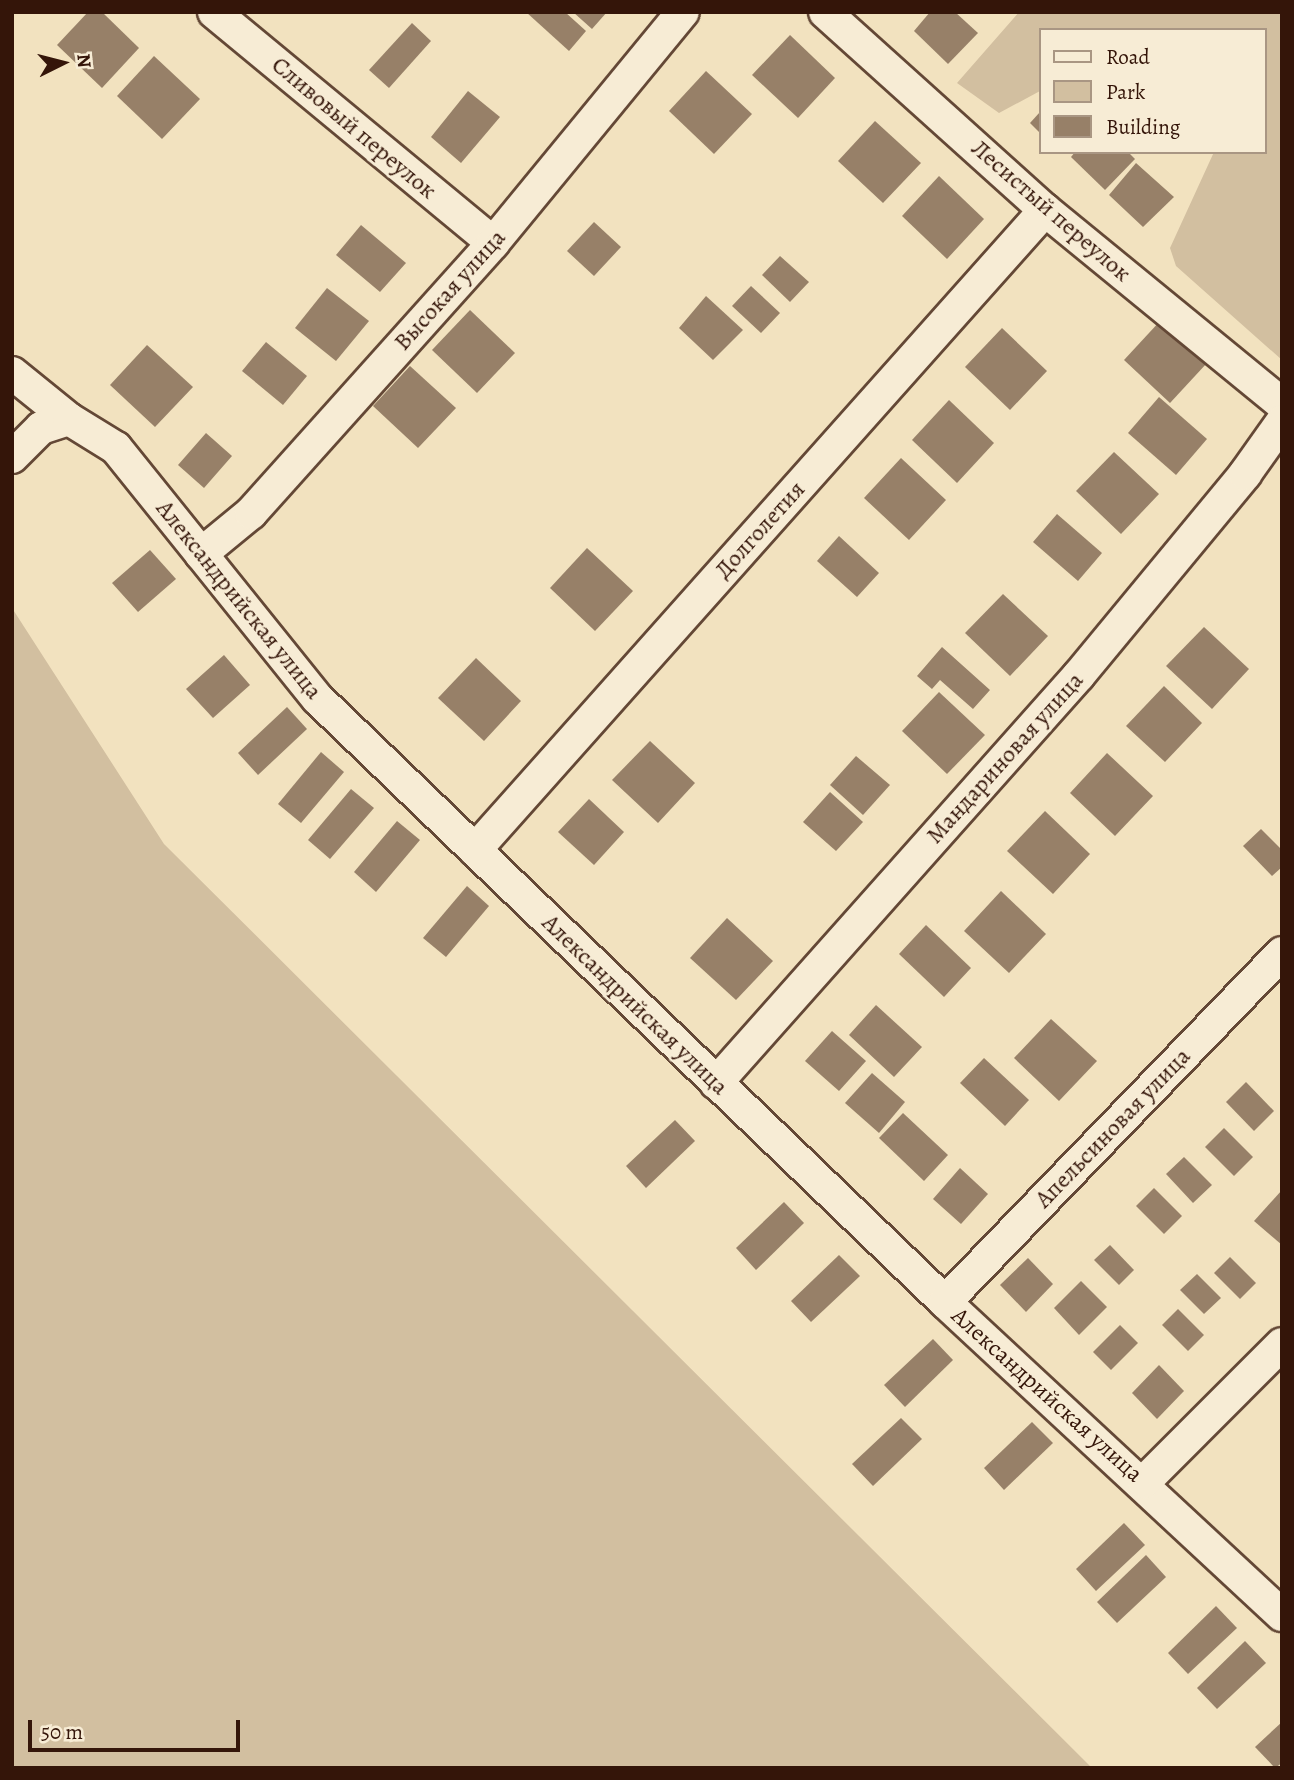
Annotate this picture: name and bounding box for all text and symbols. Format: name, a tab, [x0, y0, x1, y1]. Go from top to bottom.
north arrow	[28, 28, 98, 98]
legend	[1038, 28, 1266, 154]
text: Road	[1106, 43, 1150, 71]
street label: Сливовый переулок	[266, 51, 442, 205]
text: N	[70, 53, 98, 69]
text: Park	[1106, 78, 1145, 106]
text: Building	[1106, 113, 1180, 141]
street label: Лесистый переулок	[965, 134, 1137, 288]
street label: Высокая улица	[388, 224, 512, 356]
street label: Долголетия	[709, 475, 811, 585]
street label: Александрийская улица	[150, 495, 328, 705]
street label: Мандариновая улица	[920, 666, 1090, 850]
street label: Александрийская улица	[536, 909, 734, 1101]
street label: Апельсиновая улица	[1029, 1042, 1197, 1214]
street label: Александрийская улица	[945, 1301, 1149, 1489]
scale bar	[32, 1706, 243, 1750]
text: 50 m	[41, 1718, 83, 1746]

